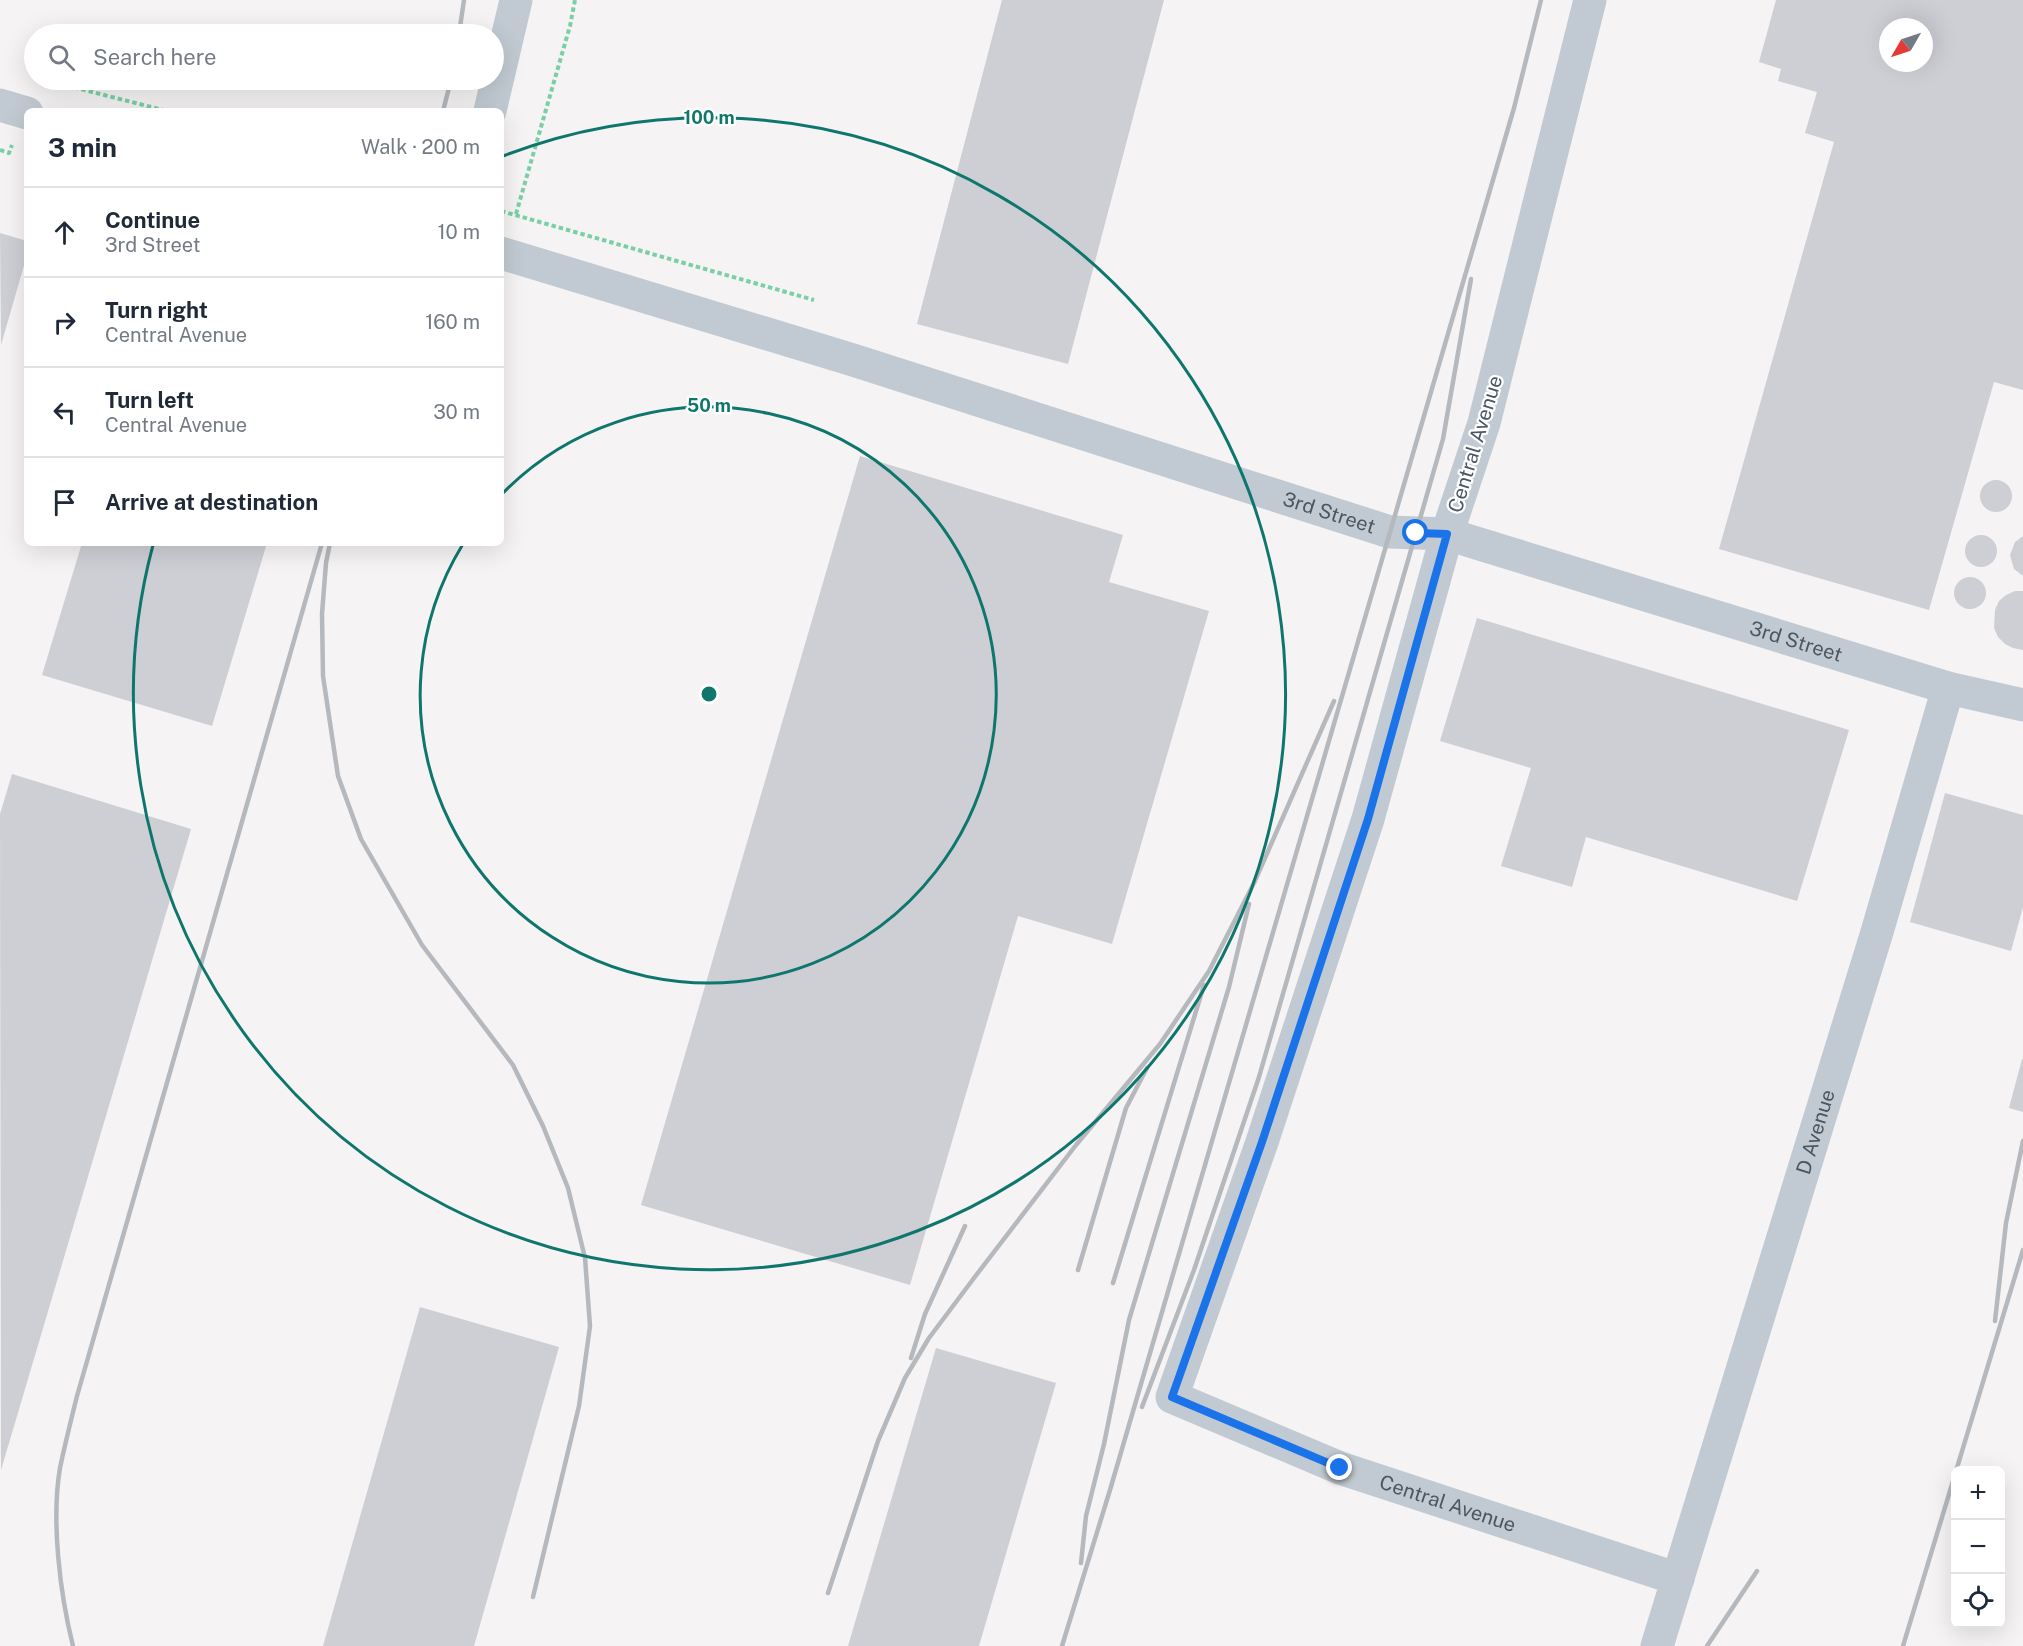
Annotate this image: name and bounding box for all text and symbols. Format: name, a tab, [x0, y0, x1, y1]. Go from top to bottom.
north arrow	[1879, 18, 1933, 72]
search box	[24, 24, 504, 90]
icon: search	[45, 41, 78, 74]
text: Search here	[93, 44, 217, 70]
text: 100 m	[683, 107, 735, 128]
text: 3 min	[48, 132, 117, 163]
text: Walk · 200 m	[361, 135, 480, 159]
text: Continue	[105, 207, 200, 233]
icon: ahead	[48, 216, 81, 249]
text: 10 m	[437, 220, 480, 244]
text: 3rd Street	[105, 233, 200, 257]
text: Turn right	[105, 297, 208, 323]
icon: right	[48, 306, 81, 339]
text: 160 m	[425, 310, 480, 334]
text: Central Avenue	[105, 323, 247, 347]
street label: Central Avenue	[1443, 373, 1507, 515]
text: Turn left	[105, 387, 194, 413]
text: 50 m	[687, 395, 731, 416]
icon: left	[48, 396, 81, 429]
text: 30 m	[433, 400, 480, 424]
text: Central Avenue	[105, 413, 247, 437]
icon: arrive	[48, 486, 81, 519]
street label: 3rd Street	[1280, 487, 1378, 539]
text: Arrive at destination	[105, 489, 318, 515]
route start	[1402, 519, 1428, 545]
street label: 3rd Street	[1747, 616, 1845, 667]
centre of rings	[699, 684, 719, 704]
street label: D Avenue	[1791, 1087, 1840, 1177]
route end	[1326, 1454, 1352, 1480]
map controls	[1951, 1466, 2005, 1628]
button: +	[1951, 1466, 2005, 1520]
street label: Central Avenue	[1376, 1470, 1519, 1537]
button: −	[1951, 1520, 2005, 1574]
button: locate	[1951, 1574, 2005, 1628]

